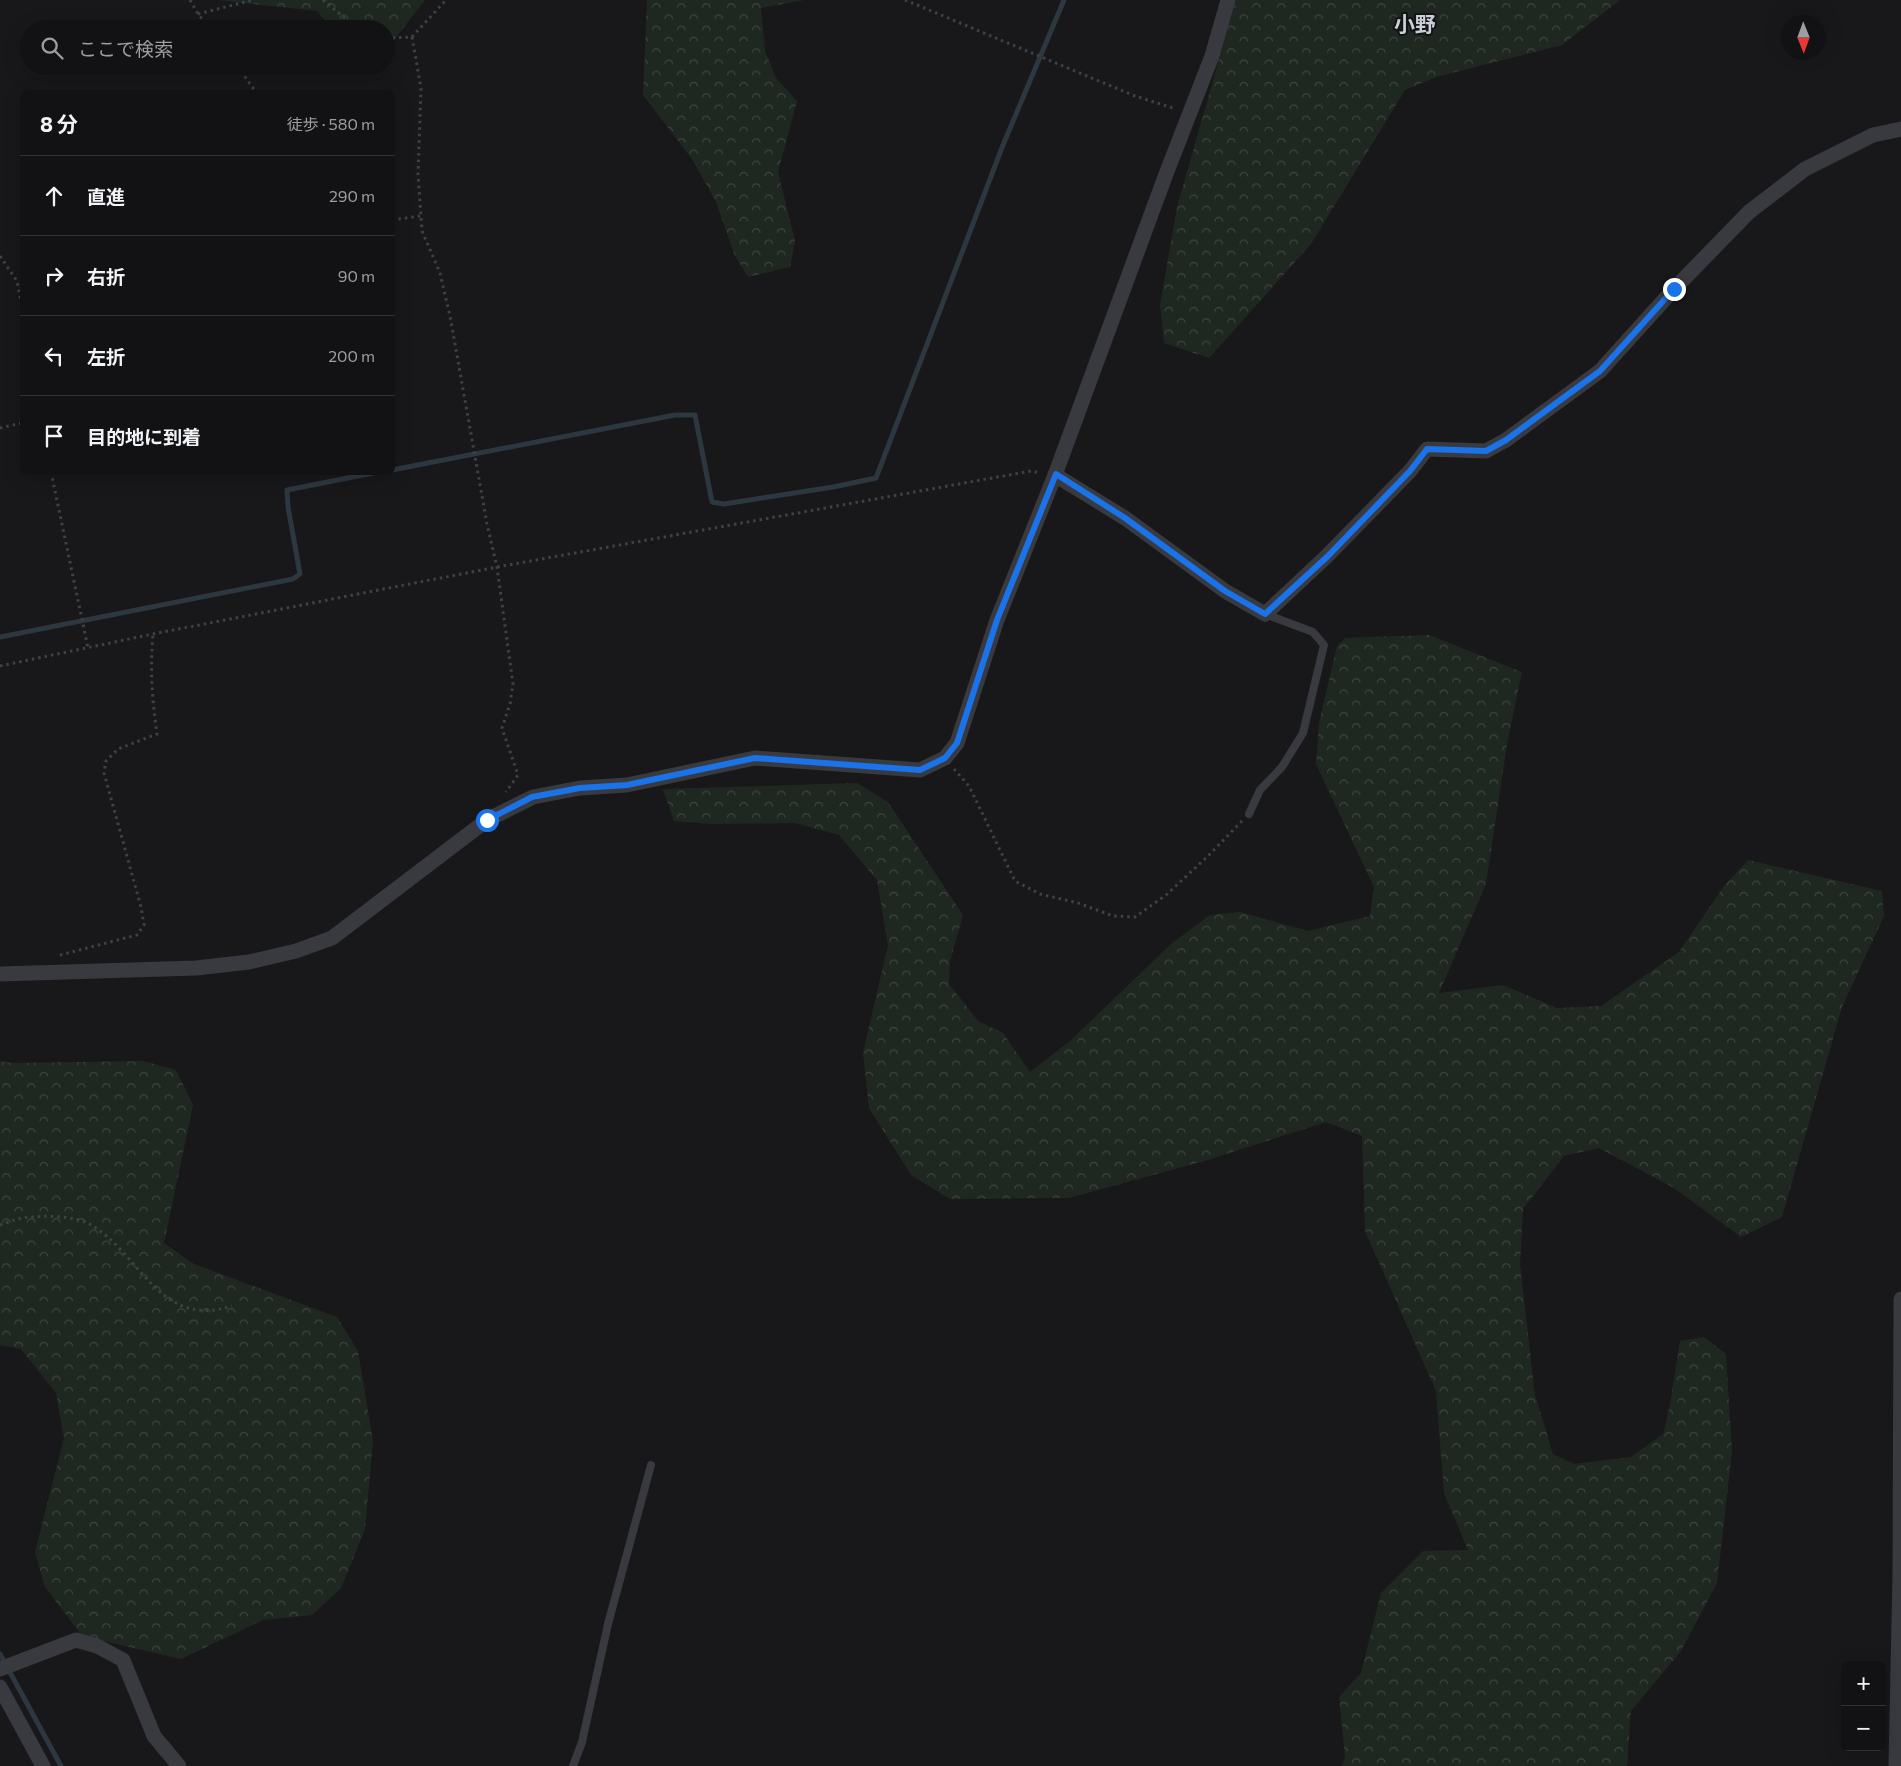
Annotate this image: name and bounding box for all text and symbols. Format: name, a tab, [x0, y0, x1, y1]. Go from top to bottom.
district label: 小野	[1394, 11, 1436, 36]
north arrow	[1781, 15, 1826, 60]
search box	[20, 20, 395, 75]
icon: search	[38, 34, 66, 62]
text: ここで検索	[78, 37, 173, 60]
text: 8 分	[40, 111, 78, 136]
text: 徒歩 · 580 m	[287, 114, 375, 133]
icon: ahead	[40, 182, 68, 210]
text: 直進	[87, 185, 125, 208]
text: 290 m	[329, 186, 375, 205]
icon: right	[40, 262, 68, 290]
text: 右折	[87, 265, 125, 288]
text: 90 m	[338, 266, 375, 285]
route end	[1663, 278, 1686, 301]
icon: left	[40, 342, 68, 370]
text: 左折	[87, 345, 125, 368]
text: 200 m	[328, 346, 375, 365]
icon: arrive	[40, 422, 68, 450]
text: 目的地に到着	[87, 425, 201, 448]
route start	[476, 809, 499, 832]
map controls	[1841, 1661, 1886, 1751]
button: +	[1841, 1661, 1886, 1706]
button: −	[1841, 1706, 1886, 1751]

